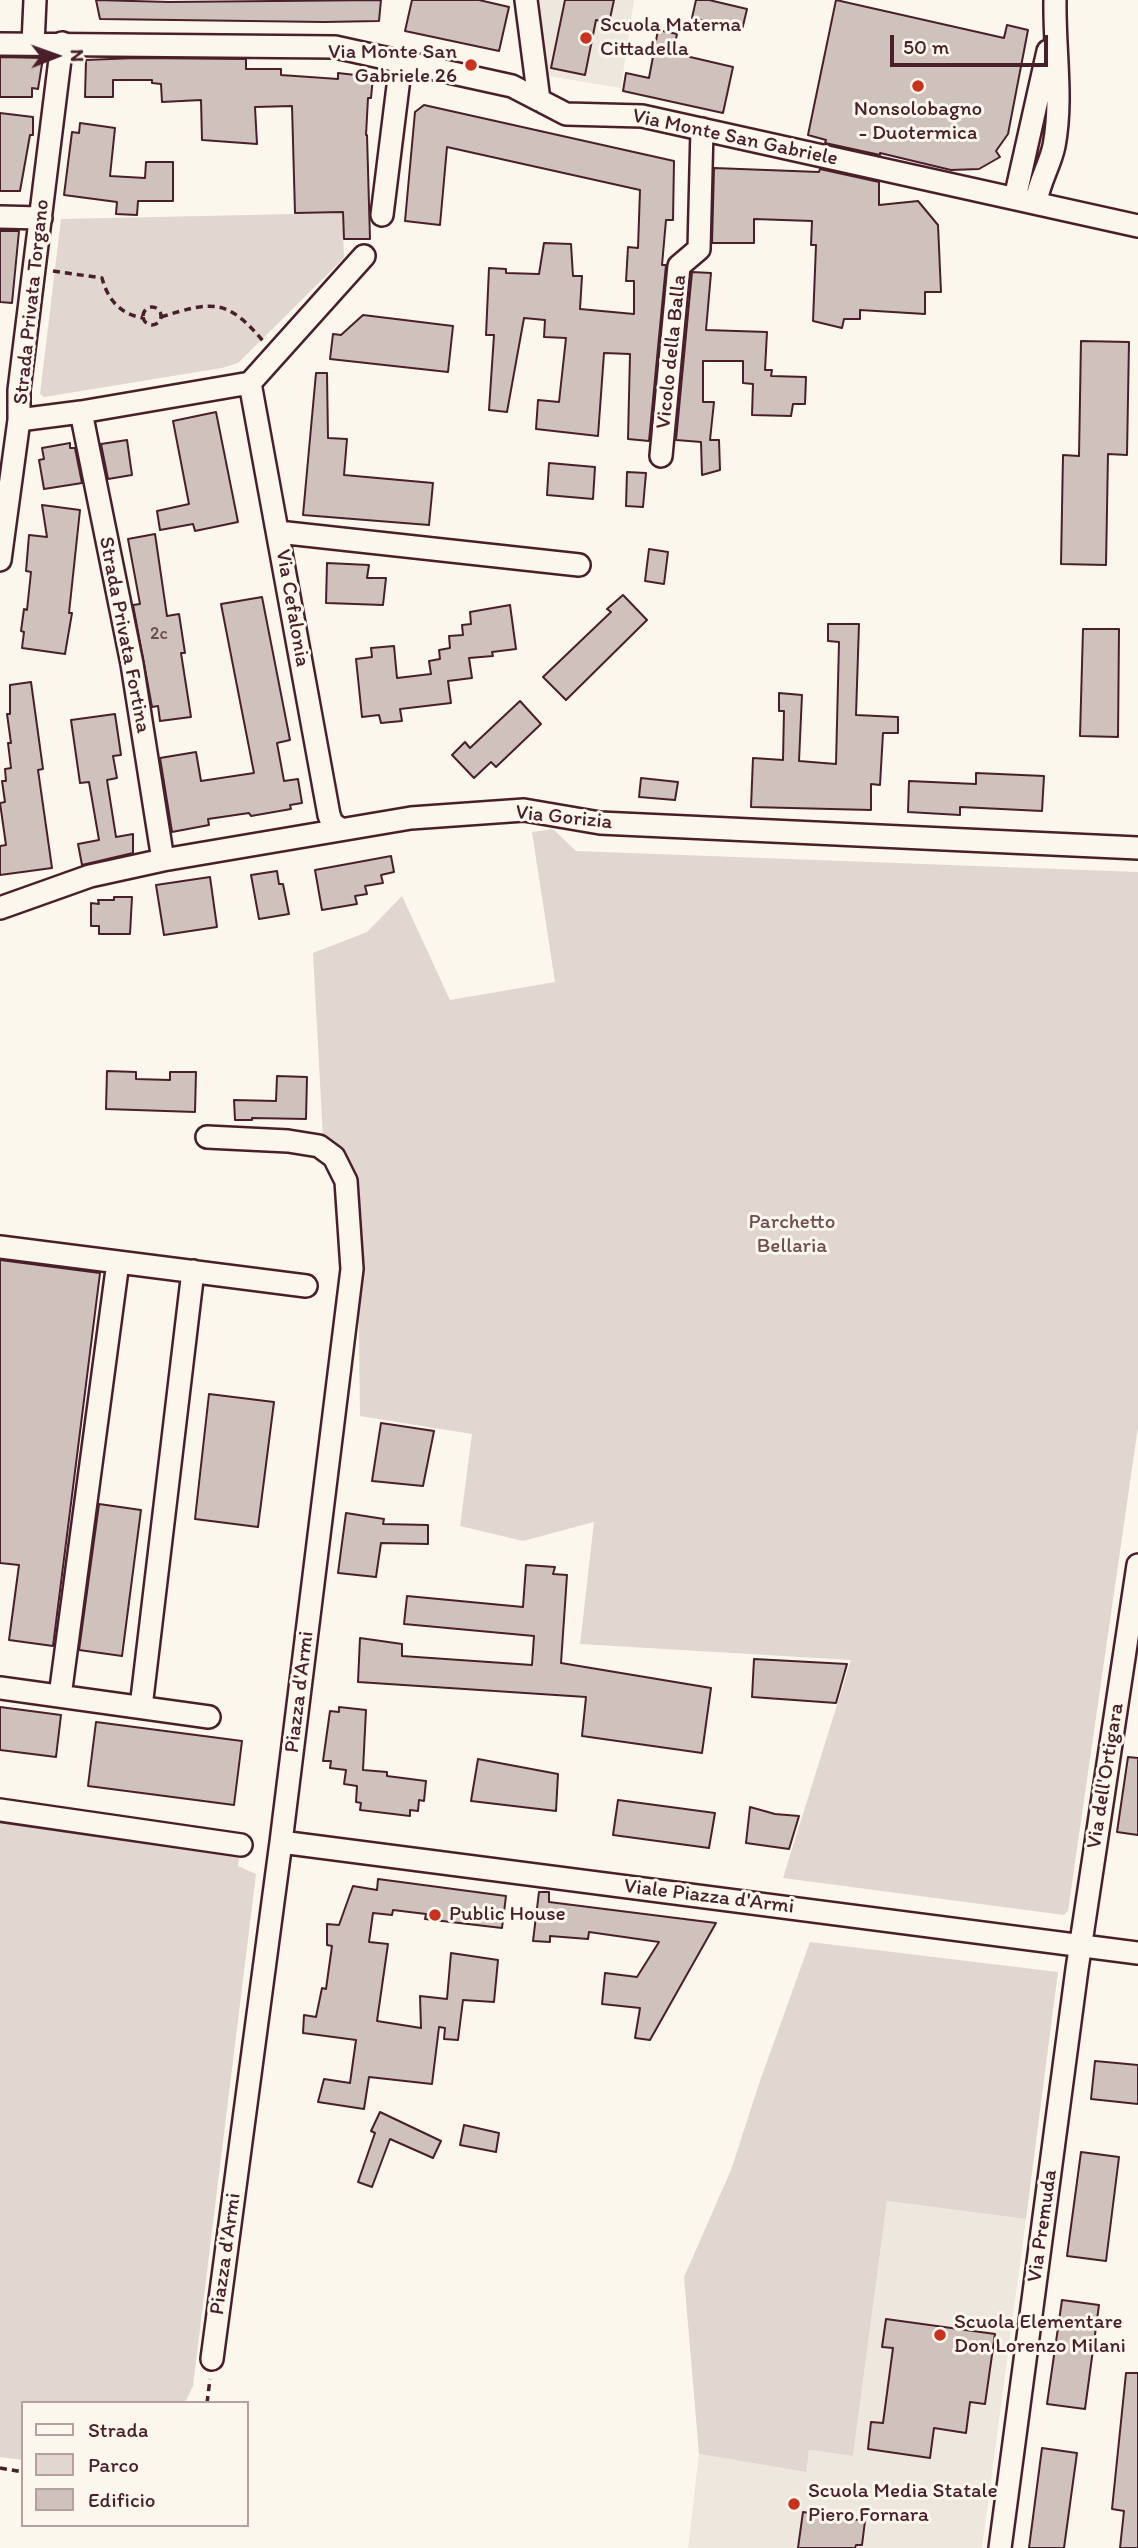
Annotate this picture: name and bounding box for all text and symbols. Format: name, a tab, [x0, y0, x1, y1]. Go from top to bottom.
place label: Scuola Materna Cittadella	[600, 13, 741, 63]
north arrow	[21, 21, 91, 91]
scale bar	[893, 21, 1050, 65]
marker: Scuola Materna Cittadella	[578, 30, 594, 46]
text: 50 m	[903, 34, 949, 59]
place label: Via Monte San Gabriele 26	[328, 40, 457, 90]
text: N	[66, 49, 89, 62]
marker: Via Monte San Gabriele 26	[463, 57, 479, 73]
marker: Nonsolobagno - Duotermica	[910, 78, 926, 94]
place label: Nonsolobagno - Duotermica	[854, 97, 982, 147]
street label: Via Monte San Gabriele	[630, 104, 840, 172]
street label: Strada Privata Torgano	[9, 198, 55, 406]
street label: Vicolo della Balla	[651, 274, 693, 430]
street label: Strada Privata Fortina	[93, 535, 155, 735]
street label: Via Cefalonia	[269, 547, 315, 669]
house number: 2c	[150, 623, 168, 645]
street label: Via Gorizia	[514, 800, 614, 836]
park label: Parchetto Bellaria	[749, 1210, 835, 1260]
street label: Piazza d'Armi	[280, 1630, 320, 1754]
street label: Via dell'Ortigara	[1082, 1701, 1130, 1851]
street label: Viale Piazza d'Armi	[622, 1874, 796, 1920]
place label: Public House	[449, 1902, 566, 1928]
marker: Public House	[427, 1907, 443, 1923]
street label: Via Premuda	[1023, 2168, 1063, 2284]
street label: Piazza d'Armi	[205, 2192, 247, 2316]
place label: Scuola Elementare Don Lorenzo Milani	[954, 2310, 1126, 2360]
marker: Scuola Elementare Don Lorenzo Milani	[932, 2327, 948, 2343]
legend	[21, 2401, 248, 2527]
text: Strada	[88, 2417, 148, 2442]
text: Parco	[88, 2452, 139, 2477]
place label: Scuola Media Statale Piero Fornara	[808, 2479, 998, 2529]
text: Edificio	[88, 2487, 156, 2512]
marker: Scuola Media Statale Piero Fornara	[786, 2496, 802, 2512]

